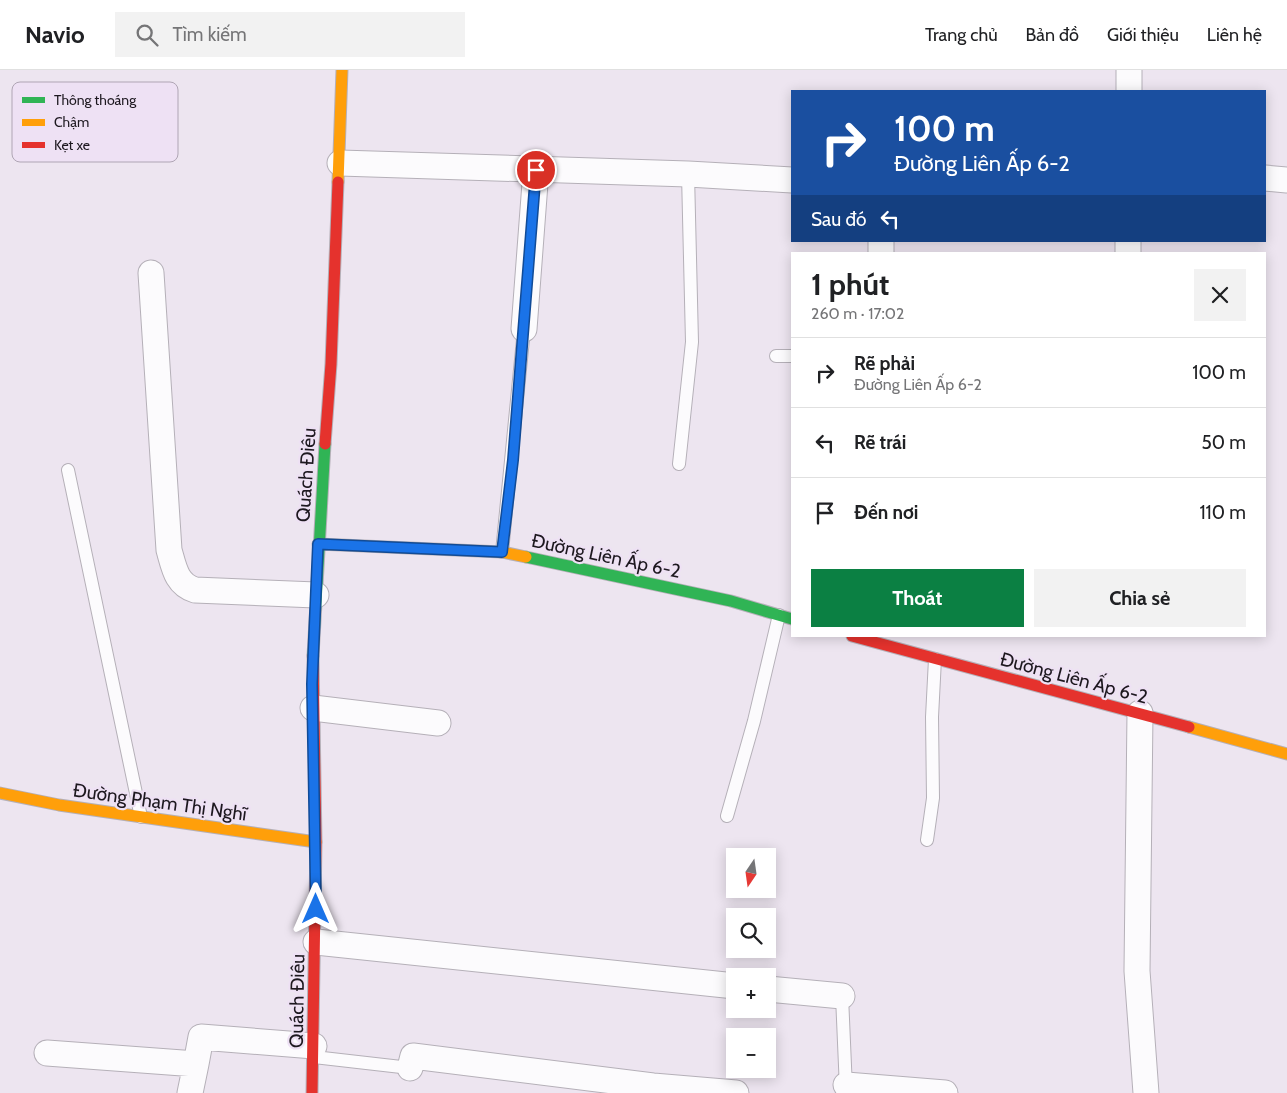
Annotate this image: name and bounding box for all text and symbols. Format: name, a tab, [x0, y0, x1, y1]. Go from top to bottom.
search box	[115, 12, 465, 57]
text: Navio	[25, 20, 85, 49]
icon: search	[133, 21, 161, 49]
text: Tìm kiếm	[173, 23, 247, 46]
text: Trang chủ	[925, 24, 998, 46]
text: Bản đồ	[1026, 24, 1079, 46]
text: Giới thiệu	[1107, 24, 1179, 46]
text: Liên hệ	[1207, 24, 1262, 46]
legend	[12, 82, 178, 162]
text: Thông thoáng	[54, 91, 137, 109]
text: 100 m	[894, 107, 995, 150]
icon: right	[811, 110, 876, 175]
text: Chậm	[54, 113, 89, 131]
text: Kẹt xe	[54, 136, 90, 154]
pin	[515, 149, 557, 191]
text: Đường Liên Ấp 6-2	[894, 150, 1070, 177]
icon: arrive	[522, 156, 550, 184]
icon: left	[876, 205, 904, 233]
text: Sau đó	[811, 208, 866, 231]
text: 1 phút	[811, 266, 889, 303]
button: close	[1194, 269, 1246, 321]
text: 260 m · 17:02	[811, 304, 904, 323]
text: Rẽ phải	[854, 352, 915, 375]
icon: right	[811, 359, 839, 387]
text: 100 m	[1192, 361, 1246, 384]
text: Đường Liên Ấp 6-2	[854, 375, 982, 394]
street label: Quách Điêu	[291, 427, 321, 523]
icon: left	[811, 429, 839, 457]
text: Rẽ trái	[854, 431, 906, 454]
text: 50 m	[1202, 431, 1246, 454]
icon: arrive	[811, 499, 839, 527]
text: Đến nơi	[854, 501, 918, 524]
text: 110 m	[1199, 501, 1246, 524]
street label: Đường Liên Ấp 6-2	[529, 526, 683, 583]
button: Thoát	[811, 569, 1024, 627]
button: Chia sẻ	[1034, 569, 1246, 627]
street label: Đường Liên Ấp 6-2	[998, 644, 1151, 709]
street label: Đường Phạm Thị Nghĩ	[72, 778, 250, 826]
north arrow	[726, 848, 776, 898]
map controls	[726, 848, 776, 1078]
position arrow	[289, 882, 341, 934]
button: search	[726, 908, 776, 958]
street label: Quách Điêu	[285, 954, 309, 1048]
button: +	[726, 968, 776, 1018]
button: −	[726, 1028, 776, 1078]

